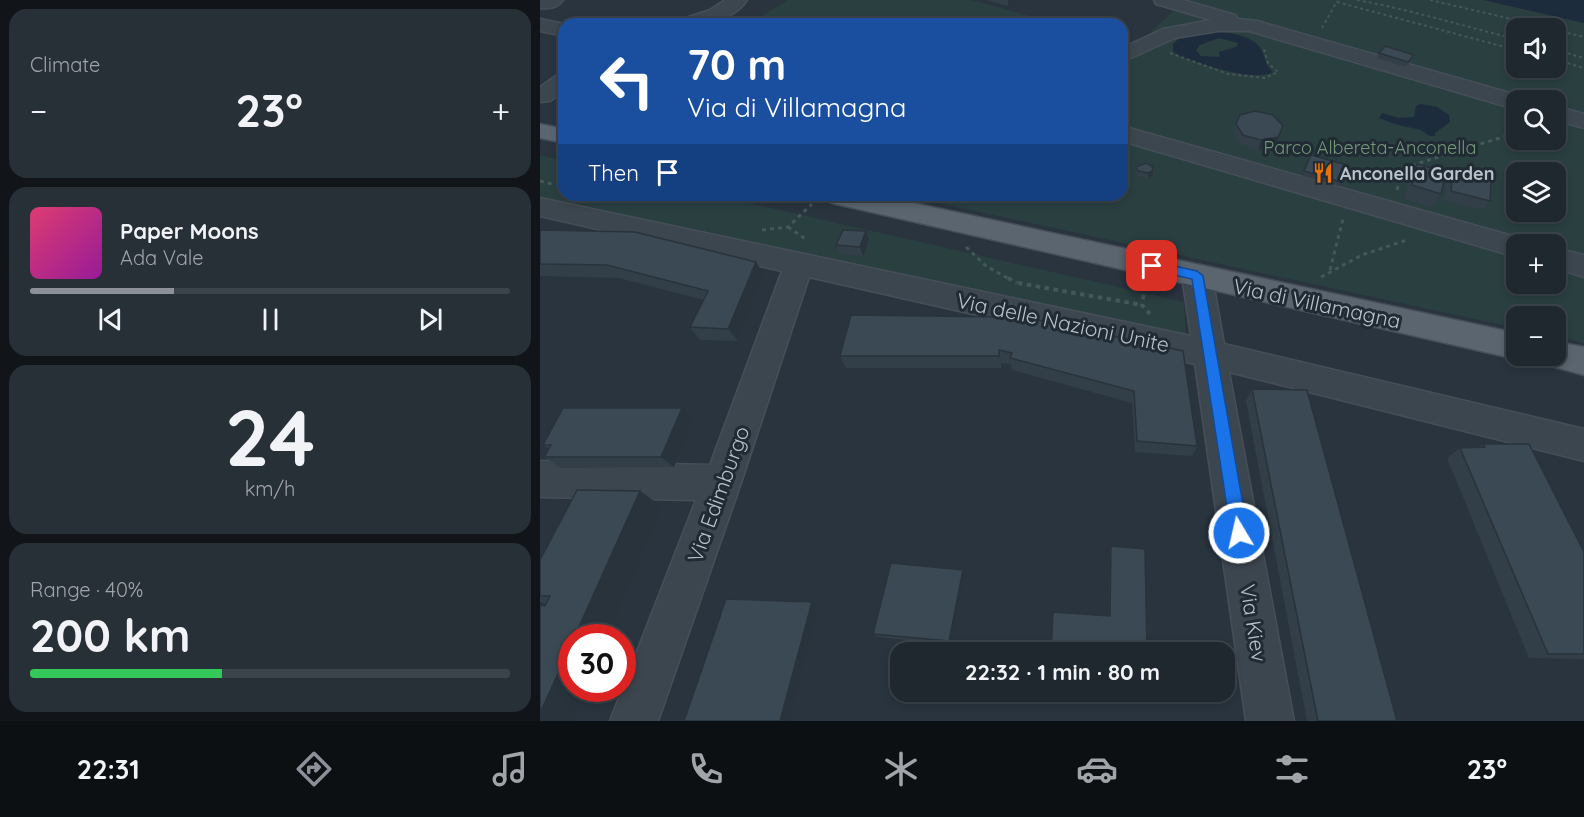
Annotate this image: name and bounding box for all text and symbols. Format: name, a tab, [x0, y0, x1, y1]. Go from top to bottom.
map controls	[1506, 18, 1566, 366]
button: sound	[1506, 18, 1566, 78]
text: 70 m	[687, 38, 786, 91]
icon: left	[588, 42, 666, 120]
text: Climate	[30, 52, 100, 77]
text: 23°	[236, 82, 303, 138]
text: −	[30, 90, 47, 131]
text: +	[491, 90, 510, 131]
text: Via di Villamagna	[687, 90, 906, 124]
button: search	[1506, 90, 1566, 150]
park label: Parco Albereta-Anconella	[1264, 136, 1476, 159]
icon: arrive	[651, 156, 684, 189]
text: Then	[588, 159, 639, 187]
restaurant icon: Anconella Garden	[1311, 161, 1335, 185]
place label: Anconella Garden	[1340, 162, 1494, 185]
button: layers	[1506, 162, 1566, 222]
text: Paper Moons	[120, 217, 259, 245]
button: +	[1506, 234, 1566, 294]
pin	[1126, 240, 1177, 291]
text: Ada Vale	[120, 245, 204, 270]
icon: arrive	[1135, 249, 1168, 282]
street label: Via di Villamagna	[1231, 273, 1403, 333]
street label: Via delle Nazioni Unite	[954, 287, 1172, 357]
icon: previous	[94, 303, 127, 336]
icon: pause	[254, 303, 287, 336]
icon: next	[414, 303, 447, 336]
button: −	[1506, 306, 1566, 366]
text: 24	[225, 388, 315, 486]
street label: Via Edimburgo	[681, 422, 755, 566]
text: km/h	[245, 476, 295, 501]
position arrow	[1207, 501, 1271, 565]
text: Range · 40%	[30, 577, 143, 602]
street label: Via Kiev	[1235, 582, 1273, 664]
text: 200 km	[30, 607, 191, 663]
speed limit sign: 30	[558, 624, 636, 702]
text: 22:32 · 1 min · 80 m	[965, 658, 1160, 686]
icon: directions	[293, 748, 335, 790]
icon: music	[489, 748, 531, 790]
icon: phone	[685, 748, 727, 790]
icon: climate	[880, 748, 922, 790]
icon: car	[1076, 748, 1118, 790]
icon: filters	[1271, 748, 1313, 790]
text: 22:31	[77, 752, 140, 786]
text: 23°	[1467, 752, 1507, 786]

